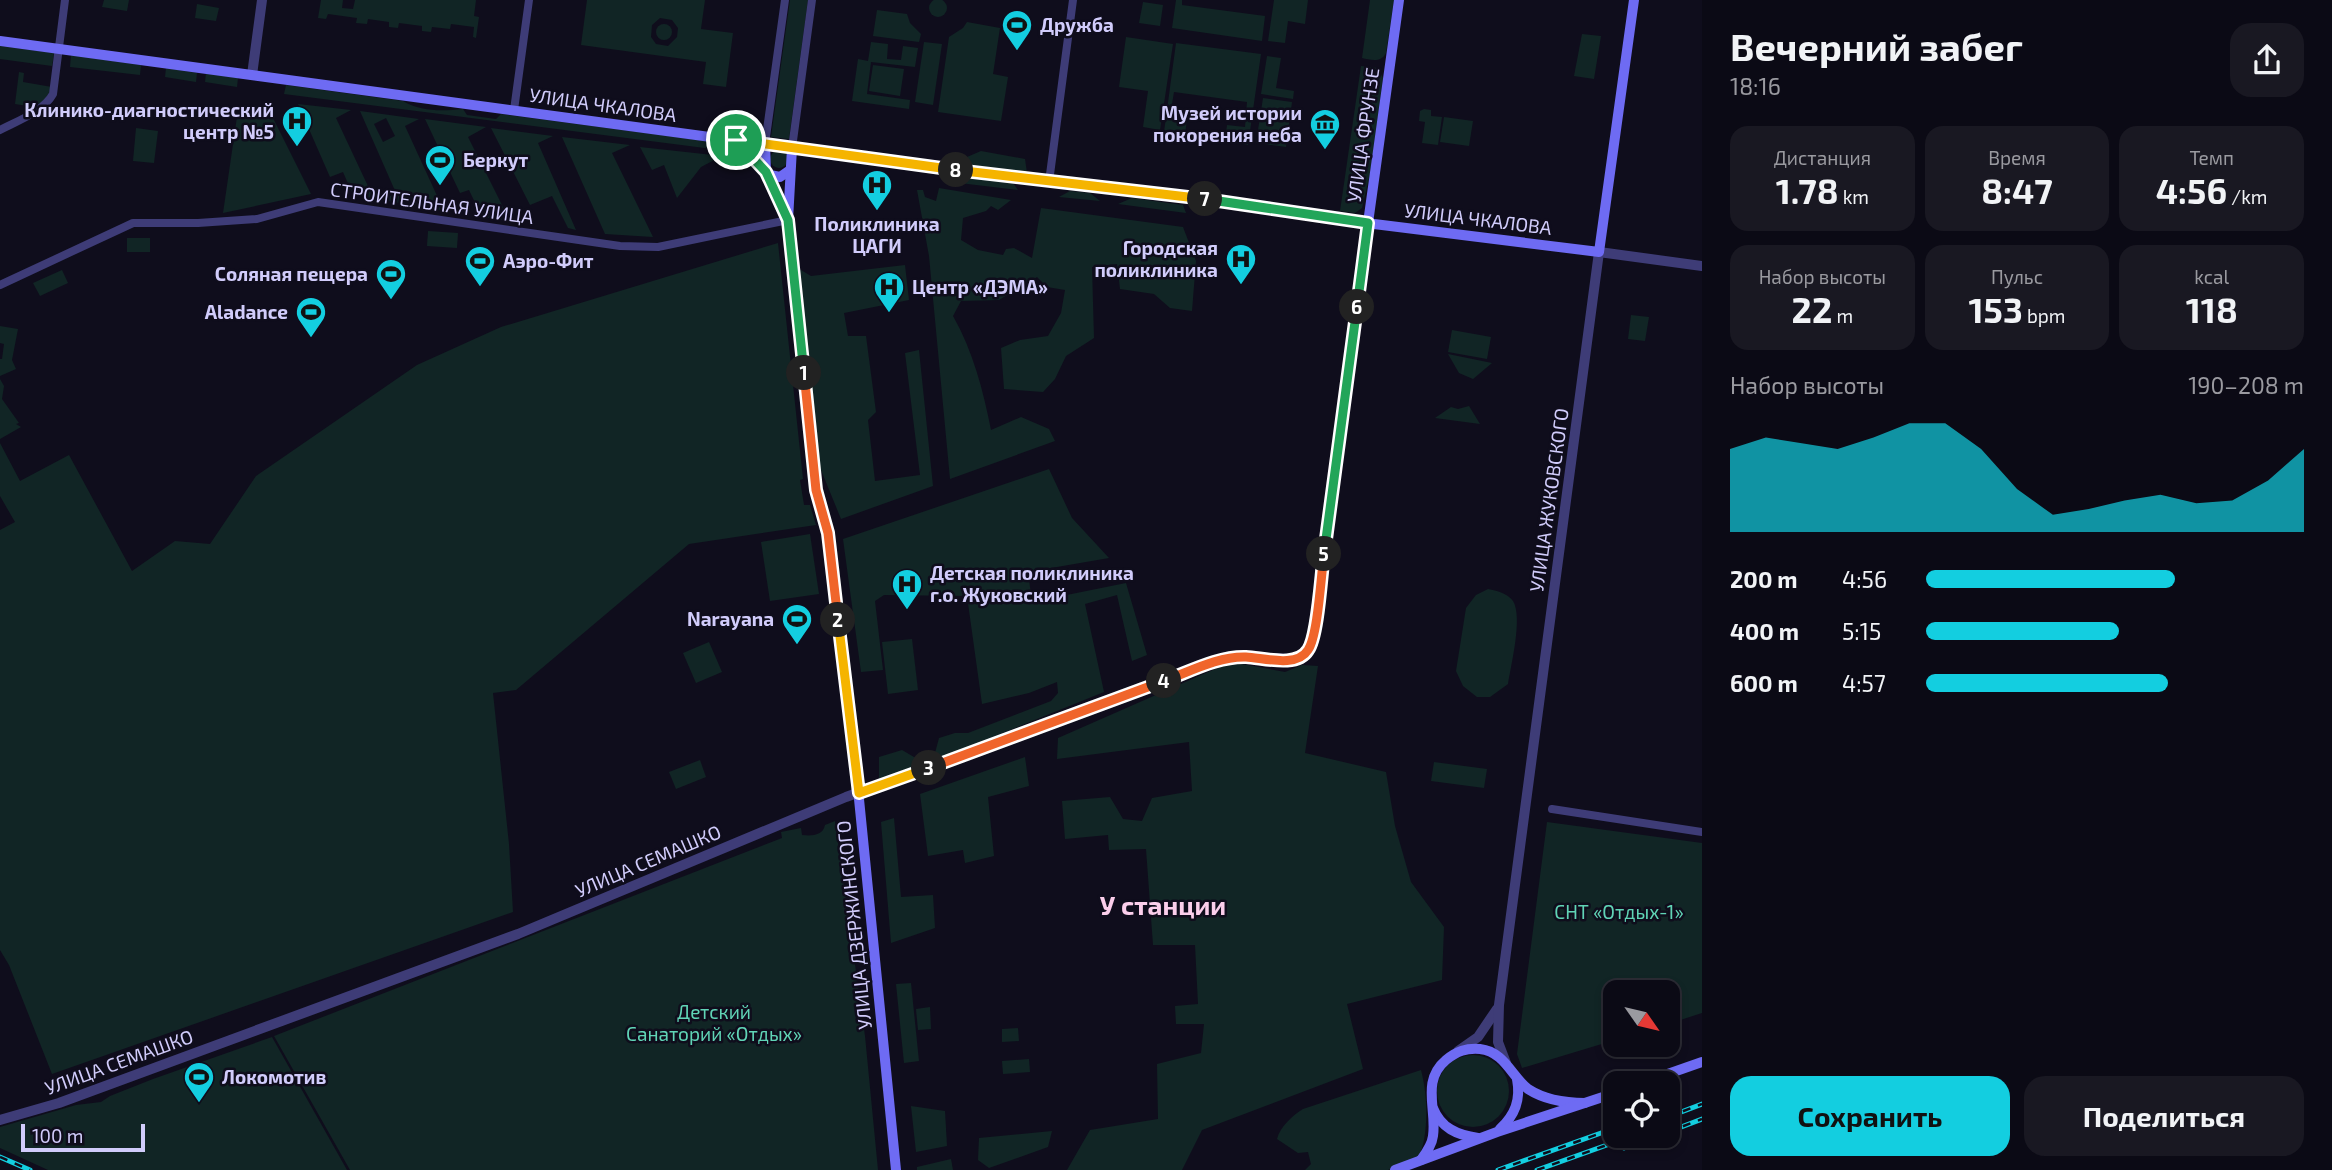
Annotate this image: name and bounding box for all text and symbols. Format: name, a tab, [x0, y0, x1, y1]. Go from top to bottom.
sports icon: Дружба	[1000, 8, 1034, 52]
place label: Дружба	[1040, 13, 1114, 36]
text: Вечерний забег	[1730, 23, 2023, 69]
button: share	[2230, 23, 2304, 97]
street label: УЛИЦА ФРУНЗЕ	[1342, 66, 1383, 204]
text: 18:16	[1730, 72, 1781, 100]
street label: УЛИЦА ЧКАЛОВА	[528, 83, 678, 126]
place label: Клинико-диагностический центр №5	[24, 98, 274, 143]
place label: Музей истории покорения неба	[1153, 101, 1302, 146]
hospital icon: Клинико-диагностический центр №5	[280, 104, 314, 148]
museum icon: Музей истории покорения неба	[1308, 107, 1342, 151]
pin	[706, 110, 766, 170]
icon: arrive	[717, 121, 755, 159]
sports icon: Беркут	[423, 143, 457, 187]
text: Дистанция	[1774, 146, 1871, 169]
text: Время	[1988, 146, 2046, 169]
text: Темп	[2190, 146, 2234, 169]
place label: Беркут	[463, 148, 529, 171]
pin: 8	[939, 152, 974, 188]
text: 8	[950, 158, 961, 181]
hospital icon: Поликлиника ЦАГИ	[860, 168, 894, 212]
text: 1.78	[1776, 169, 1838, 211]
text: 8:47	[1981, 169, 2053, 211]
text: 4:56	[2156, 169, 2227, 211]
street label: СТРОИТЕЛЬНАЯ УЛИЦА	[329, 177, 535, 228]
pin: 7	[1188, 182, 1222, 216]
text: km	[1838, 185, 1869, 208]
text: /km	[2227, 185, 2267, 208]
text: 7	[1199, 187, 1210, 210]
street label: УЛИЦА ЧКАЛОВА	[1403, 198, 1553, 239]
place label: Поликлиника ЦАГИ	[814, 212, 940, 257]
place label: Городская поликлиника	[1094, 236, 1218, 281]
hospital icon: Городская поликлиника	[1224, 242, 1258, 286]
sports icon: Аэро-Фит	[463, 244, 497, 288]
place label: Аэро-Фит	[503, 249, 594, 272]
sports icon: Соляная пещера	[374, 257, 408, 301]
place label: Соляная пещера	[215, 262, 368, 285]
text: Набор высоты	[1759, 265, 1886, 288]
text: Пульс	[1991, 265, 2043, 288]
text: kcal	[2194, 265, 2229, 288]
hospital icon: Центр «ДЭМА»	[872, 270, 906, 314]
place label: Центр «ДЭМА»	[912, 275, 1048, 298]
text: 22	[1792, 288, 1832, 330]
text: 153	[1968, 288, 2023, 330]
text: 118	[2186, 288, 2238, 330]
pin: 6	[1340, 290, 1374, 324]
sports icon: Aladance	[294, 295, 328, 339]
text: 6	[1351, 295, 1362, 318]
place label: Aladance	[205, 300, 288, 323]
text: m	[1832, 304, 1853, 327]
text: bpm	[2023, 304, 2066, 327]
pin: 1	[786, 356, 822, 390]
text: 1	[799, 361, 808, 384]
text: Набор высоты	[1730, 371, 1884, 399]
text: 190–208 m	[2188, 371, 2304, 399]
street label: УЛИЦА ЖУКОВСКОГО	[1524, 407, 1573, 593]
pin: 5	[1306, 536, 1342, 572]
text: 5	[1318, 542, 1329, 565]
place label: Детская поликлиника г.о. Жуковский	[930, 561, 1134, 606]
text: 200 m	[1730, 565, 1798, 593]
text: 4:56	[1842, 565, 1887, 593]
hospital icon: Детская поликлиника г.о. Жуковский	[890, 567, 924, 611]
sports icon: Narayana	[780, 602, 814, 646]
pin: 2	[820, 602, 856, 638]
place label: Narayana	[687, 607, 774, 631]
text: 2	[832, 608, 843, 631]
text: 400 m	[1730, 617, 1799, 645]
text: 5:15	[1842, 617, 1881, 645]
pin: 4	[1146, 664, 1182, 698]
text: 4	[1157, 669, 1170, 692]
text: 600 m	[1730, 669, 1798, 697]
text: 4:57	[1842, 669, 1886, 697]
pin: 3	[912, 750, 946, 786]
text: 3	[923, 756, 934, 779]
street label: УЛИЦА СЕМАШКО	[571, 819, 724, 902]
street label: УЛИЦА ДЗЕРЖИНСКОГО	[831, 819, 876, 1031]
district label: У станции	[1100, 889, 1226, 920]
park label: СНТ «Отдых-1»	[1554, 900, 1684, 923]
north arrow	[1603, 980, 1680, 1057]
map controls	[1603, 980, 1680, 1148]
park label: Детский Санаторий «Отдых»	[626, 1000, 802, 1045]
street label: УЛИЦА СЕМАШКО	[42, 1024, 196, 1099]
sports icon: Локомотив	[182, 1060, 216, 1104]
place label: Локомотив	[222, 1065, 326, 1088]
button: locate	[1603, 1071, 1680, 1148]
button: Сохранить	[1730, 1076, 2010, 1156]
button: Поделиться	[2024, 1076, 2304, 1156]
scale bar	[21, 1121, 145, 1153]
text: 100 m	[32, 1124, 83, 1147]

